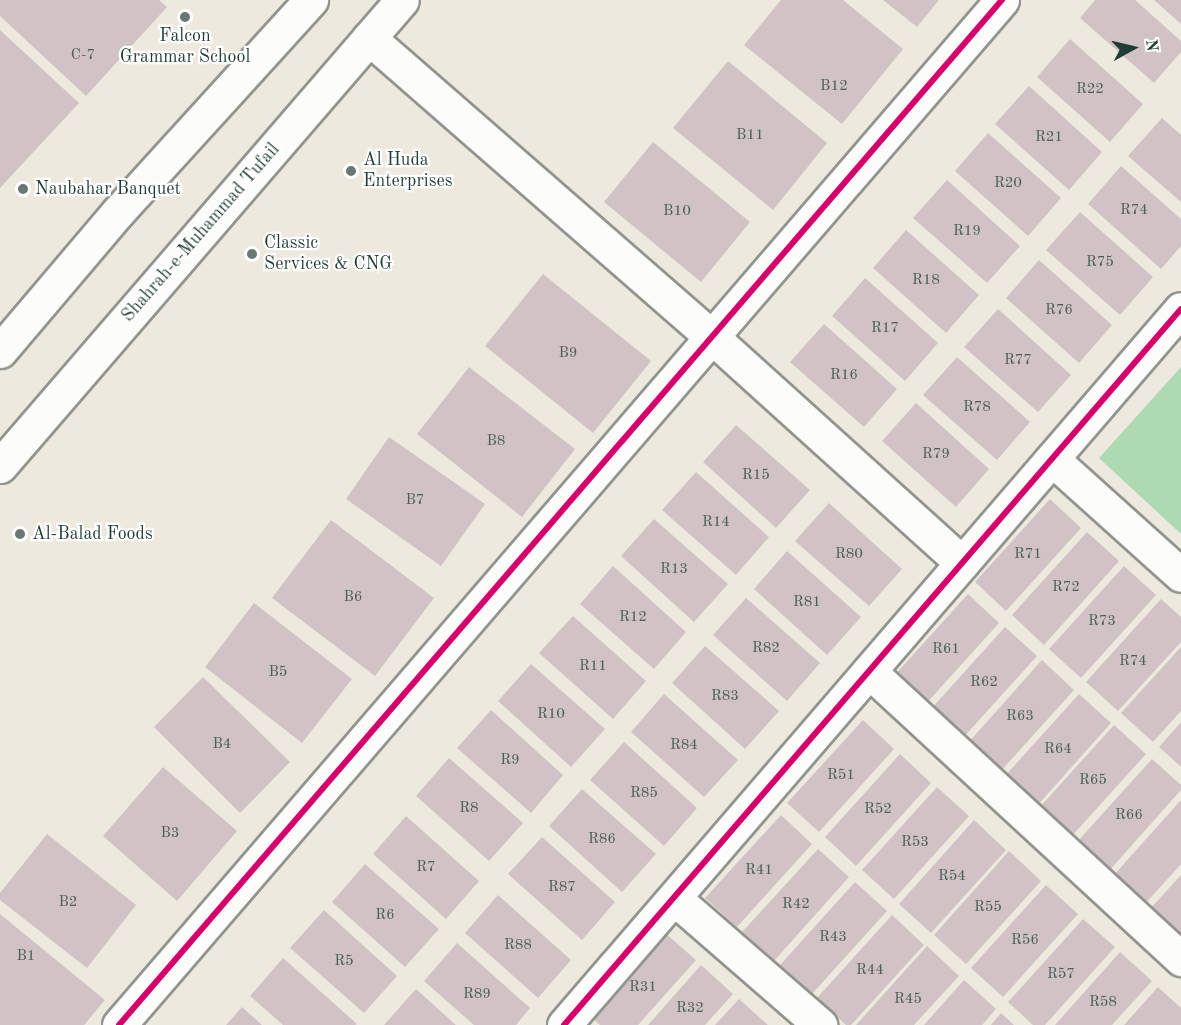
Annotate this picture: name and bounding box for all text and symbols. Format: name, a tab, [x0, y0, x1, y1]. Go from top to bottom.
marker: Falcon Grammar School	[178, 10, 192, 24]
north arrow	[1103, 18, 1163, 78]
place label: Falcon Grammar School	[120, 26, 250, 68]
text: N	[1142, 38, 1160, 53]
house number: C-7	[71, 47, 95, 65]
house number: B12	[820, 78, 848, 96]
house number: R22	[1076, 81, 1104, 99]
house number: B11	[736, 127, 764, 145]
house number: R21	[1035, 129, 1063, 147]
street label: Shahrah-e-Muhammad Tufail	[118, 139, 284, 327]
place label: Al Huda Enterprises	[363, 150, 453, 192]
marker: Al Huda Enterprises	[344, 164, 358, 178]
house number: R20	[994, 175, 1022, 193]
place label: Naubahar Banquet	[35, 178, 181, 200]
marker: Naubahar Banquet	[16, 182, 30, 196]
house number: R74	[1120, 202, 1148, 220]
house number: B10	[663, 203, 691, 221]
house number: R19	[953, 223, 981, 241]
place label: Classic Services & CNG	[264, 233, 392, 276]
marker: Classic Services & CNG	[245, 247, 259, 261]
house number: R75	[1086, 254, 1114, 272]
house number: R18	[912, 272, 940, 290]
house number: R76	[1045, 302, 1073, 320]
house number: R17	[871, 320, 899, 338]
house number: B9	[558, 345, 578, 363]
house number: R77	[1004, 352, 1032, 370]
house number: R16	[830, 367, 858, 385]
house number: R78	[963, 399, 991, 417]
house number: B8	[486, 433, 506, 451]
house number: R79	[922, 446, 950, 464]
house number: R15	[742, 467, 770, 485]
house number: B7	[405, 492, 425, 510]
house number: R14	[702, 514, 730, 532]
place label: Al-Balad Foods	[32, 523, 153, 545]
marker: Al-Balad Foods	[13, 527, 27, 541]
house number: R80	[835, 546, 863, 564]
house number: R71	[1014, 546, 1042, 564]
house number: R13	[660, 561, 688, 579]
house number: R72	[1052, 579, 1080, 597]
house number: B6	[343, 589, 363, 607]
house number: R81	[793, 594, 821, 612]
house number: R12	[619, 609, 647, 627]
house number: R73	[1088, 613, 1116, 631]
house number: R82	[752, 640, 780, 658]
house number: R61	[932, 641, 960, 659]
house number: R74	[1119, 653, 1147, 671]
house number: R11	[579, 658, 607, 676]
house number: B5	[268, 664, 288, 682]
house number: R62	[970, 674, 998, 692]
house number: R83	[711, 688, 739, 706]
house number: R10	[537, 706, 565, 724]
house number: R63	[1006, 708, 1034, 726]
house number: B4	[212, 736, 232, 754]
house number: R84	[670, 737, 698, 755]
house number: R64	[1044, 741, 1072, 759]
house number: R9	[500, 752, 520, 770]
house number: R51	[827, 767, 855, 785]
house number: R65	[1079, 772, 1107, 790]
house number: R85	[630, 785, 658, 803]
house number: R8	[459, 800, 479, 818]
house number: R52	[864, 801, 892, 819]
house number: R66	[1115, 807, 1143, 825]
house number: B3	[160, 825, 180, 843]
house number: R86	[588, 831, 616, 849]
house number: R53	[901, 834, 929, 852]
house number: R7	[416, 859, 436, 877]
house number: R41	[745, 862, 773, 880]
house number: R54	[938, 868, 966, 886]
house number: R87	[548, 879, 576, 897]
house number: B2	[58, 894, 78, 912]
house number: R42	[782, 896, 810, 914]
house number: R55	[974, 899, 1002, 917]
house number: R6	[375, 907, 395, 925]
house number: R43	[819, 929, 847, 947]
house number: R56	[1011, 932, 1039, 950]
house number: R88	[504, 937, 532, 955]
house number: B1	[16, 948, 36, 966]
house number: R5	[334, 953, 354, 971]
house number: R44	[856, 962, 884, 980]
house number: R57	[1047, 966, 1075, 984]
house number: R31	[629, 979, 657, 997]
house number: R89	[463, 986, 491, 1004]
house number: R45	[894, 991, 922, 1009]
house number: R58	[1089, 994, 1117, 1012]
house number: R32	[676, 1000, 704, 1018]

